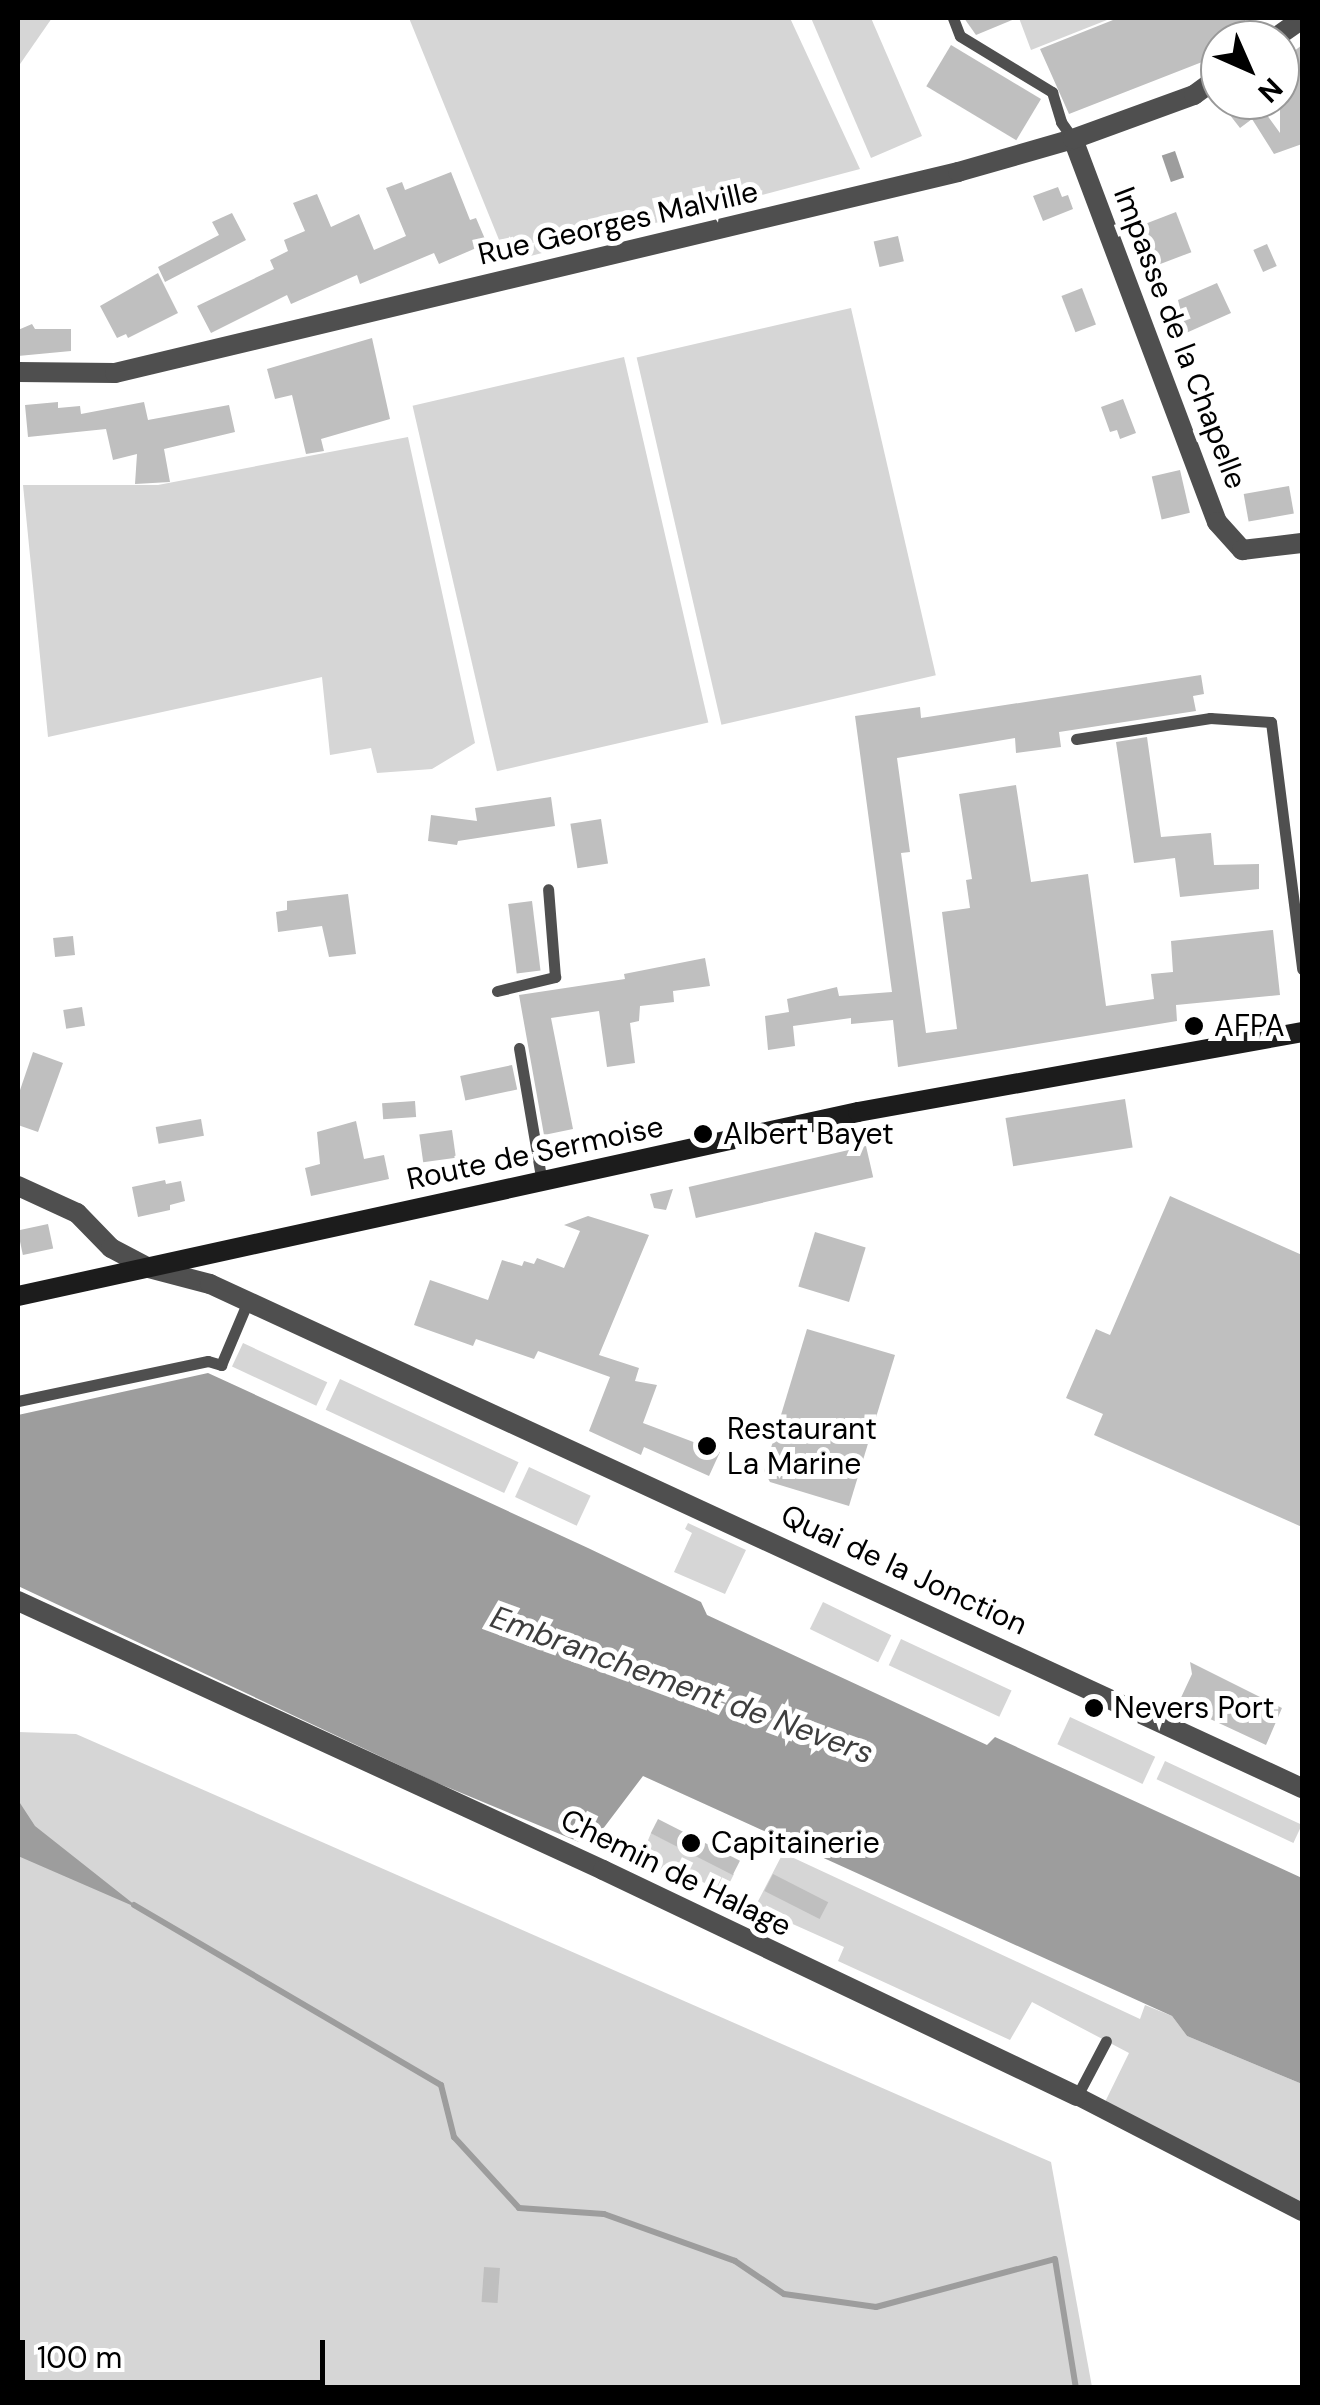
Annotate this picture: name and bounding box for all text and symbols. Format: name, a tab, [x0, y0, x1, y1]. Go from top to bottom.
north arrow	[1200, 20, 1300, 120]
text: N	[1250, 70, 1290, 110]
street label: Rue Georges Malville	[475, 173, 761, 273]
street label: Impasse de la Chapelle	[1106, 182, 1254, 494]
place label: AFPA	[1214, 1008, 1285, 1044]
marker: AFPA	[1183, 1015, 1205, 1037]
street label: Route de Sermoise	[403, 1108, 667, 1198]
place label: Albert Bayet	[723, 1116, 894, 1152]
marker: Albert Bayet	[692, 1123, 714, 1145]
place label: Restaurant La Marine	[727, 1411, 877, 1482]
marker: Restaurant La Marine	[696, 1435, 718, 1457]
street label: Quai de la Jonction	[775, 1497, 1033, 1643]
water label: Embranchement de Nevers	[485, 1598, 879, 1772]
place label: Nevers Port	[1114, 1690, 1275, 1726]
marker: Nevers Port	[1083, 1697, 1105, 1719]
street label: Chemin de Halage	[555, 1802, 797, 1944]
place label: Capitainerie	[711, 1825, 880, 1861]
marker: Capitainerie	[680, 1832, 702, 1854]
scale bar	[25, 2320, 330, 2382]
text: 100 m	[37, 2338, 122, 2377]

